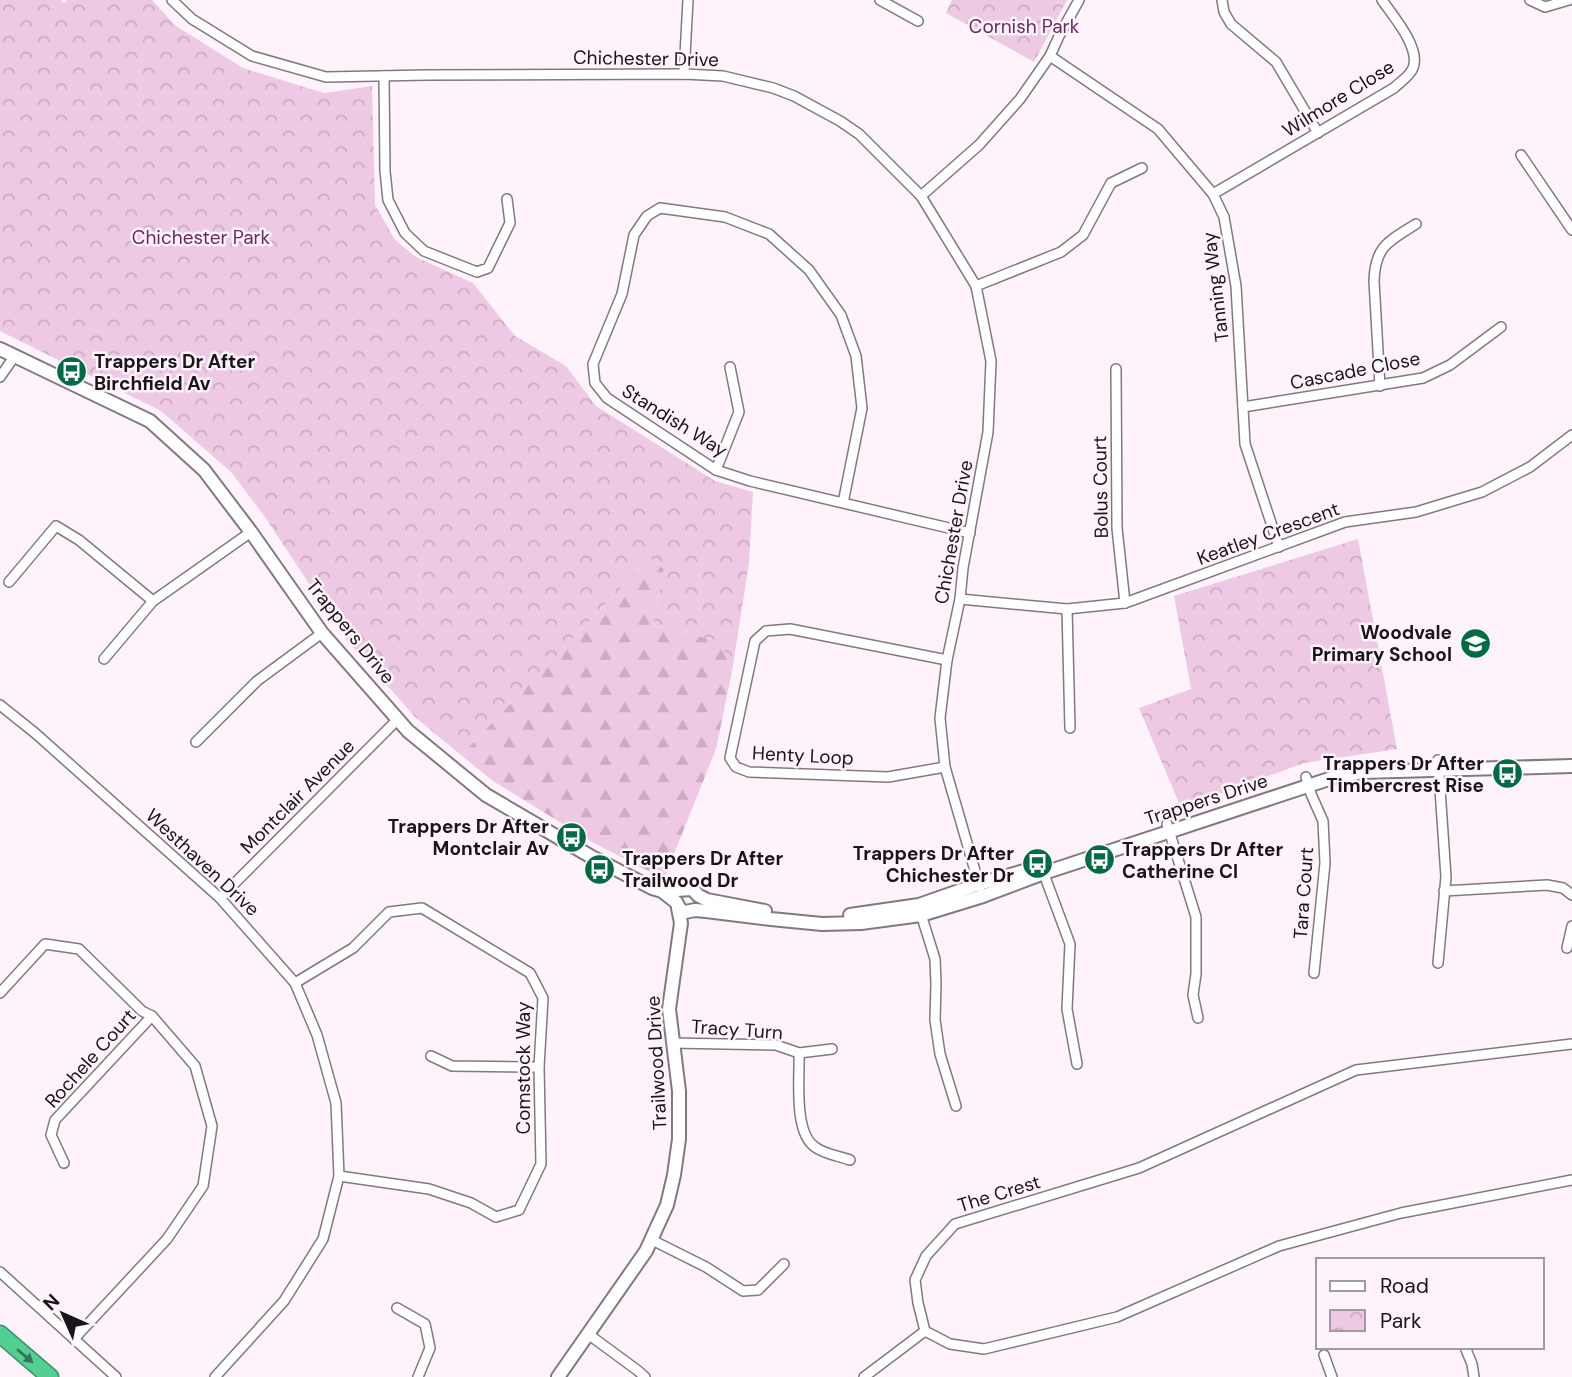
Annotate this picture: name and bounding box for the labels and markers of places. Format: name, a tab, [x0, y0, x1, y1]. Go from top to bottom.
place label: Trappers Dr After Birchfield Av	[94, 349, 256, 396]
bus stop icon: Trappers Dr After Birchfield Av	[54, 355, 88, 389]
place label: Woodvale Primary School	[1312, 620, 1452, 667]
school or university icon: Woodvale Primary School	[1458, 626, 1492, 660]
place label: Trappers Dr After Timbercrest Rise	[1323, 751, 1484, 798]
bus stop icon: Trappers Dr After Timbercrest Rise	[1490, 757, 1524, 791]
place label: Trappers Dr After Montclair Av	[388, 814, 549, 861]
bus stop icon: Trappers Dr After Montclair Av	[555, 820, 589, 854]
place label: Trappers Dr After Catherine Cl	[1122, 837, 1284, 884]
place label: Trappers Dr After Chichester Dr	[853, 841, 1014, 888]
bus stop icon: Trappers Dr After Catherine Cl	[1082, 843, 1116, 877]
place label: Trappers Dr After Trailwood Dr	[622, 846, 784, 893]
bus stop icon: Trappers Dr After Chichester Dr	[1020, 847, 1054, 881]
bus stop icon: Trappers Dr After Trailwood Dr	[582, 852, 616, 886]

